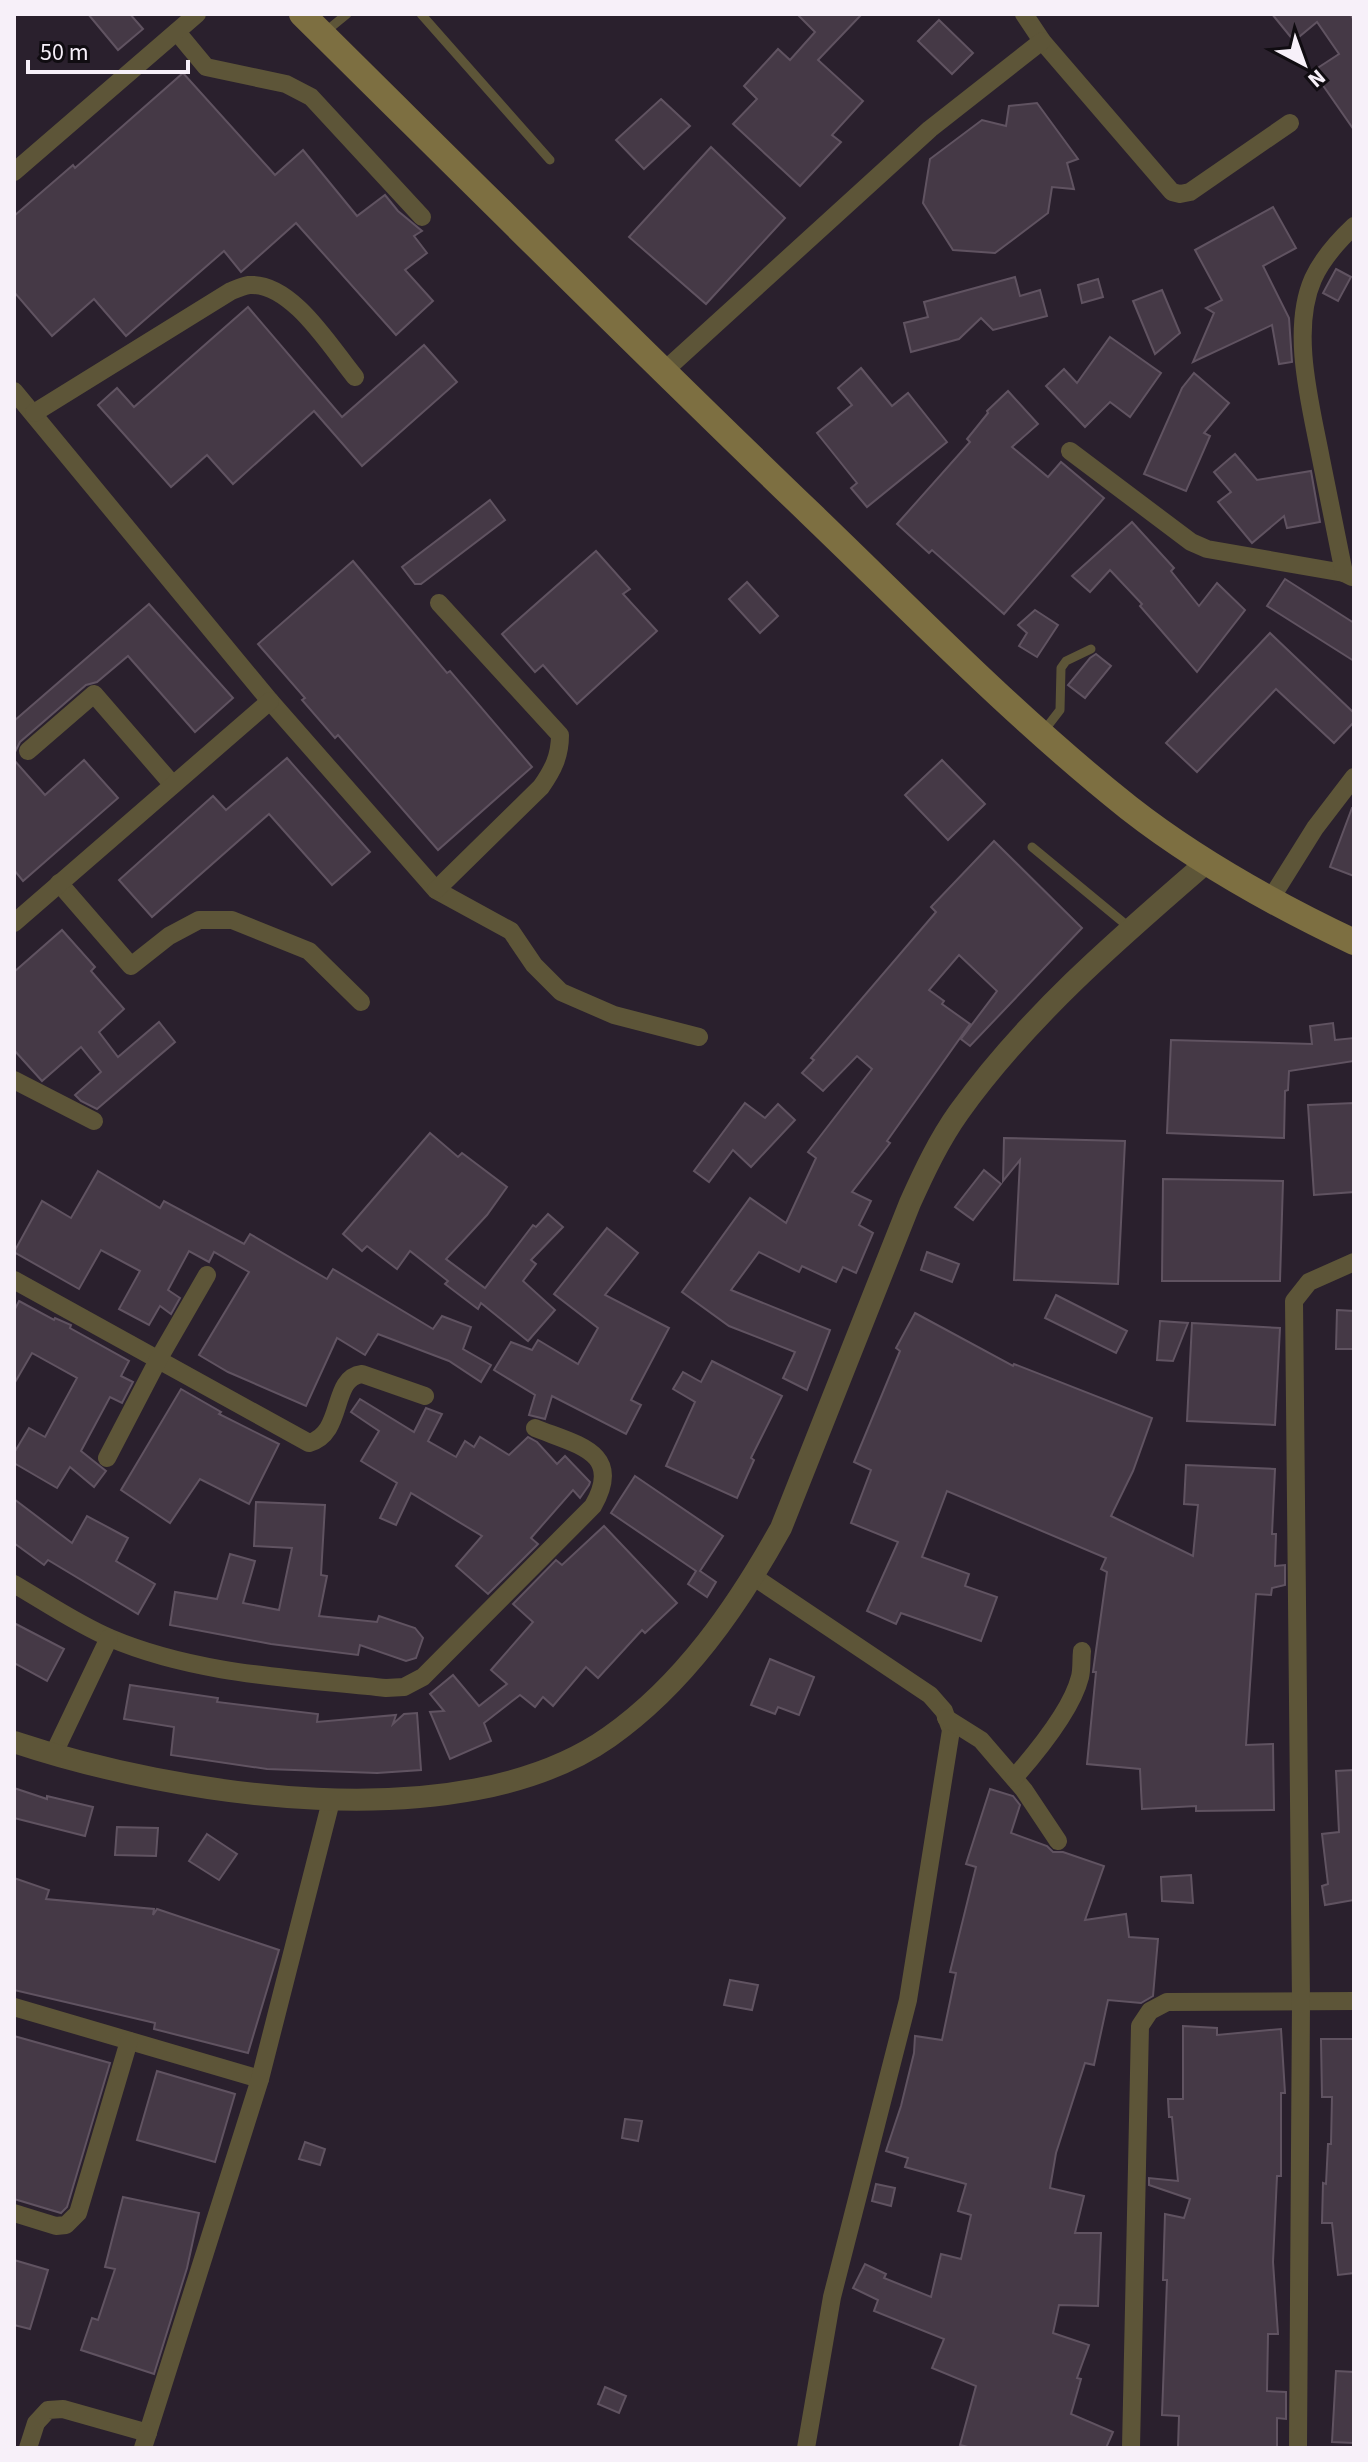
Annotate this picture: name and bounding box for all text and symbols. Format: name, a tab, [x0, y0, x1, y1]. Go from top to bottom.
scale bar	[28, 24, 188, 74]
north arrow	[1264, 24, 1344, 104]
text: 50 m	[40, 35, 89, 70]
text: N	[1300, 61, 1332, 95]

